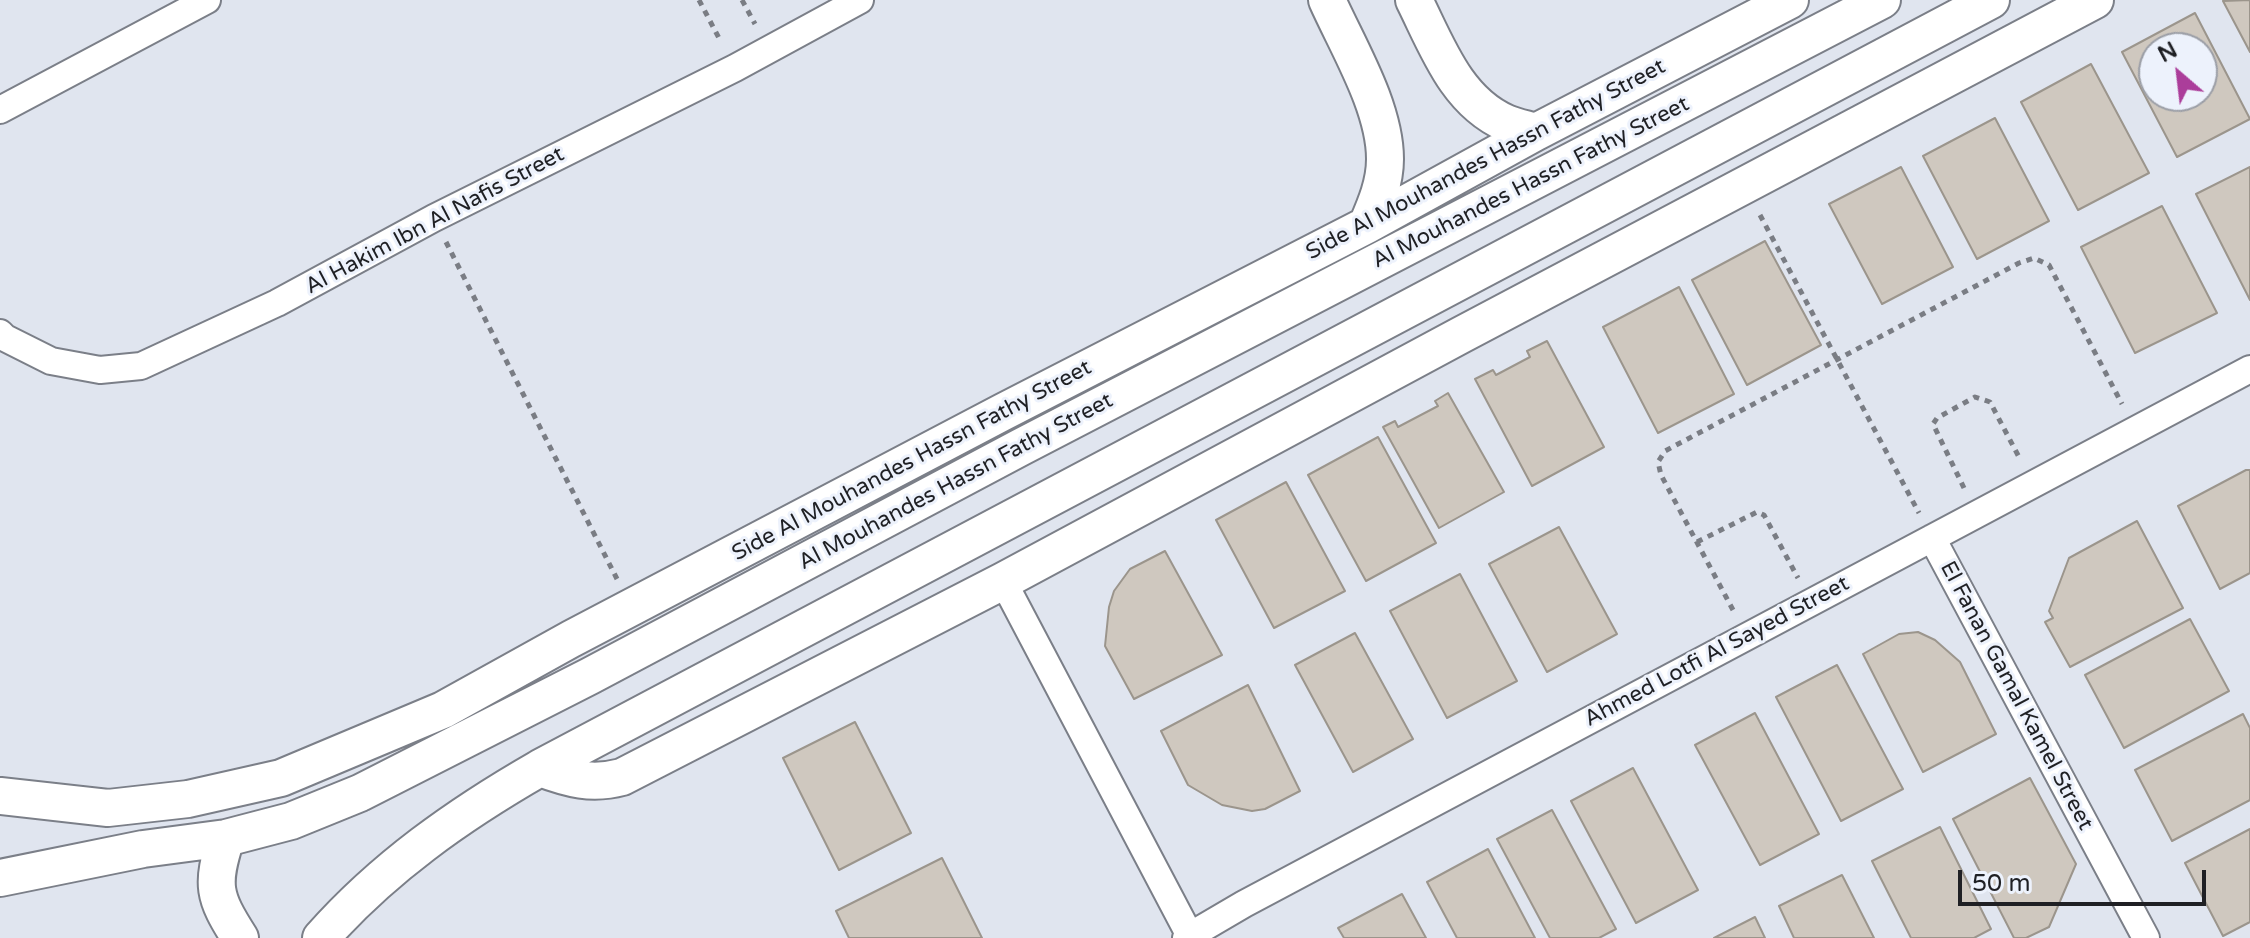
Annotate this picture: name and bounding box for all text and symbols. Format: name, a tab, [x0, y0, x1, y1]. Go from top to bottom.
north arrow	[2138, 32, 2218, 112]
text: N	[2154, 37, 2182, 68]
street label: Side Al Mouhandes Hassn Fathy Street	[1302, 54, 1670, 266]
street label: Al Mouhandes Hassn Fathy Street	[1368, 91, 1694, 275]
street label: Al Hakim Ibn Al Nafis Street	[301, 141, 569, 301]
street label: Side Al Mouhandes Hassn Fathy Street	[728, 355, 1096, 567]
street label: Al Mouhandes Hassn Fathy Street	[794, 388, 1118, 576]
street label: El Fanan Gamal Kamel Street	[1934, 557, 2098, 835]
street label: Ahmed Lotfi Al Sayed Street	[1580, 571, 1854, 733]
scale bar	[1962, 854, 2210, 904]
text: 50 m	[1972, 869, 2030, 898]

